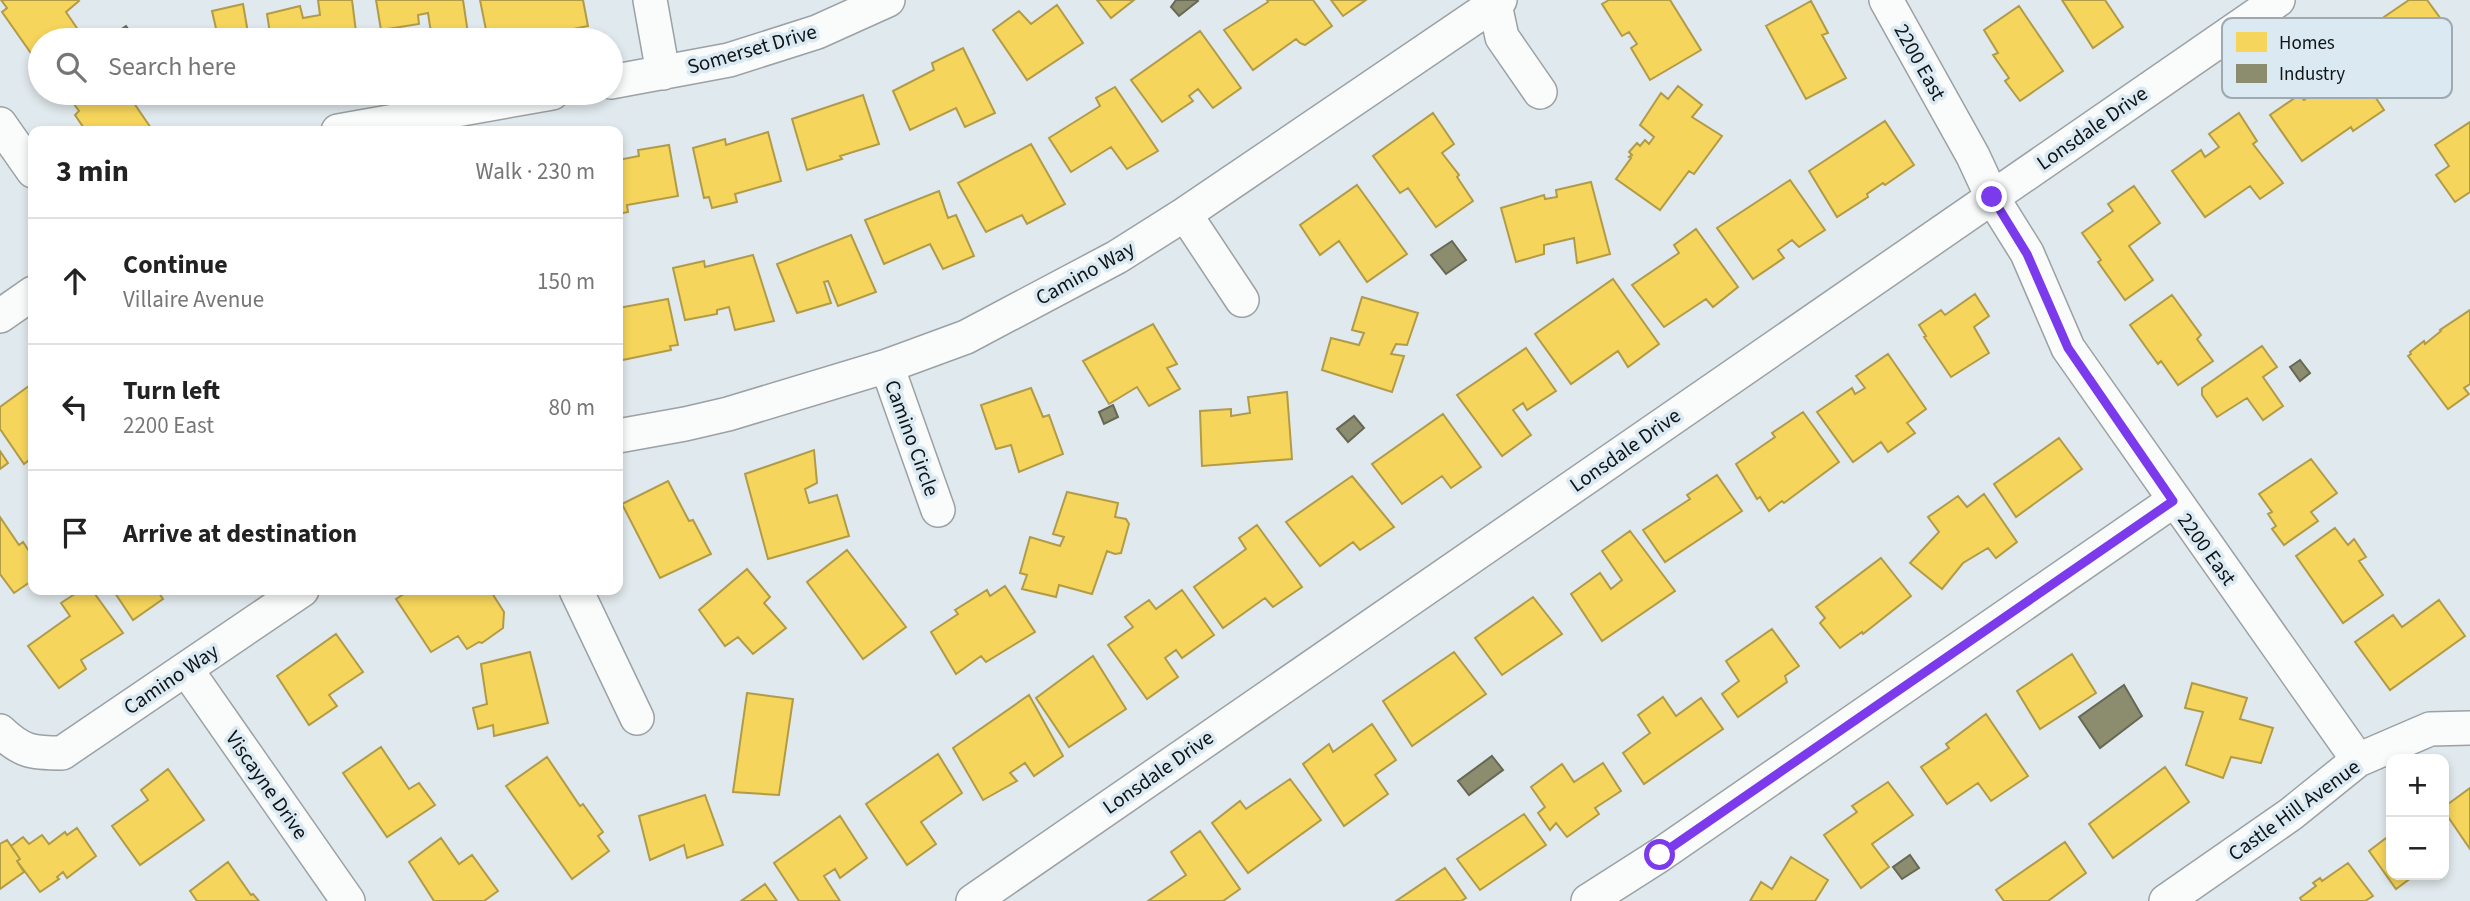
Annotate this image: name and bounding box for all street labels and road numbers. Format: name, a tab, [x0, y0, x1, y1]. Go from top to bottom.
street label: Somerset Drive	[684, 16, 820, 82]
street label: 2200 East	[1887, 18, 1953, 106]
street label: Lonsdale Drive	[2030, 79, 2154, 177]
street label: Camino Way	[1030, 233, 1140, 312]
street label: Camino Circle	[877, 376, 947, 500]
street label: Lonsdale Drive	[1563, 401, 1687, 499]
street label: 2200 East	[2170, 507, 2244, 591]
street label: Camino Way	[118, 636, 225, 722]
street label: Lonsdale Drive	[1096, 723, 1220, 821]
street label: Viscayne Drive	[219, 725, 315, 845]
street label: Castle Hill Avenue	[2222, 752, 2366, 868]

